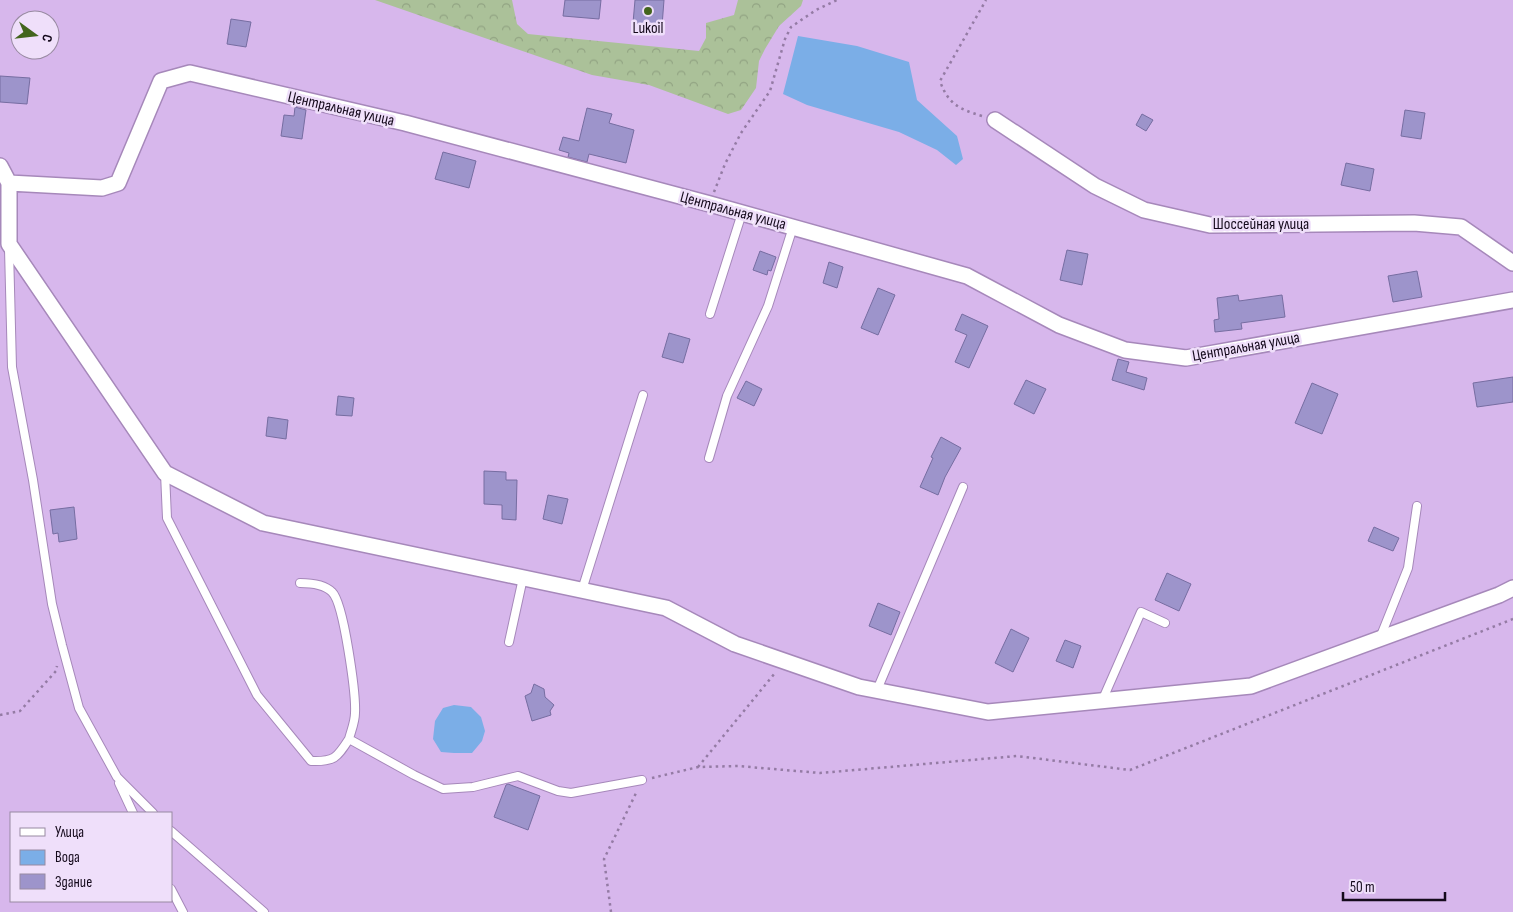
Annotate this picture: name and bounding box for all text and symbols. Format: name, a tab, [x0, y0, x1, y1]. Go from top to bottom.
marker: Lukoil	[642, 5, 654, 17]
north arrow	[10, 10, 60, 60]
place label: Lukoil	[632, 19, 664, 38]
text: С	[38, 33, 56, 44]
street label: Центральная улица	[286, 87, 396, 131]
street label: Центральная улица	[678, 188, 788, 234]
street label: Шоссейная улица	[1213, 215, 1309, 234]
street label: Центральная улица	[1191, 328, 1301, 366]
legend	[10, 812, 172, 902]
text: Улица	[55, 823, 84, 842]
text: Вода	[55, 848, 80, 867]
scale bar	[1343, 870, 1446, 902]
text: Здание	[55, 873, 92, 892]
text: 50 m	[1350, 878, 1375, 897]

